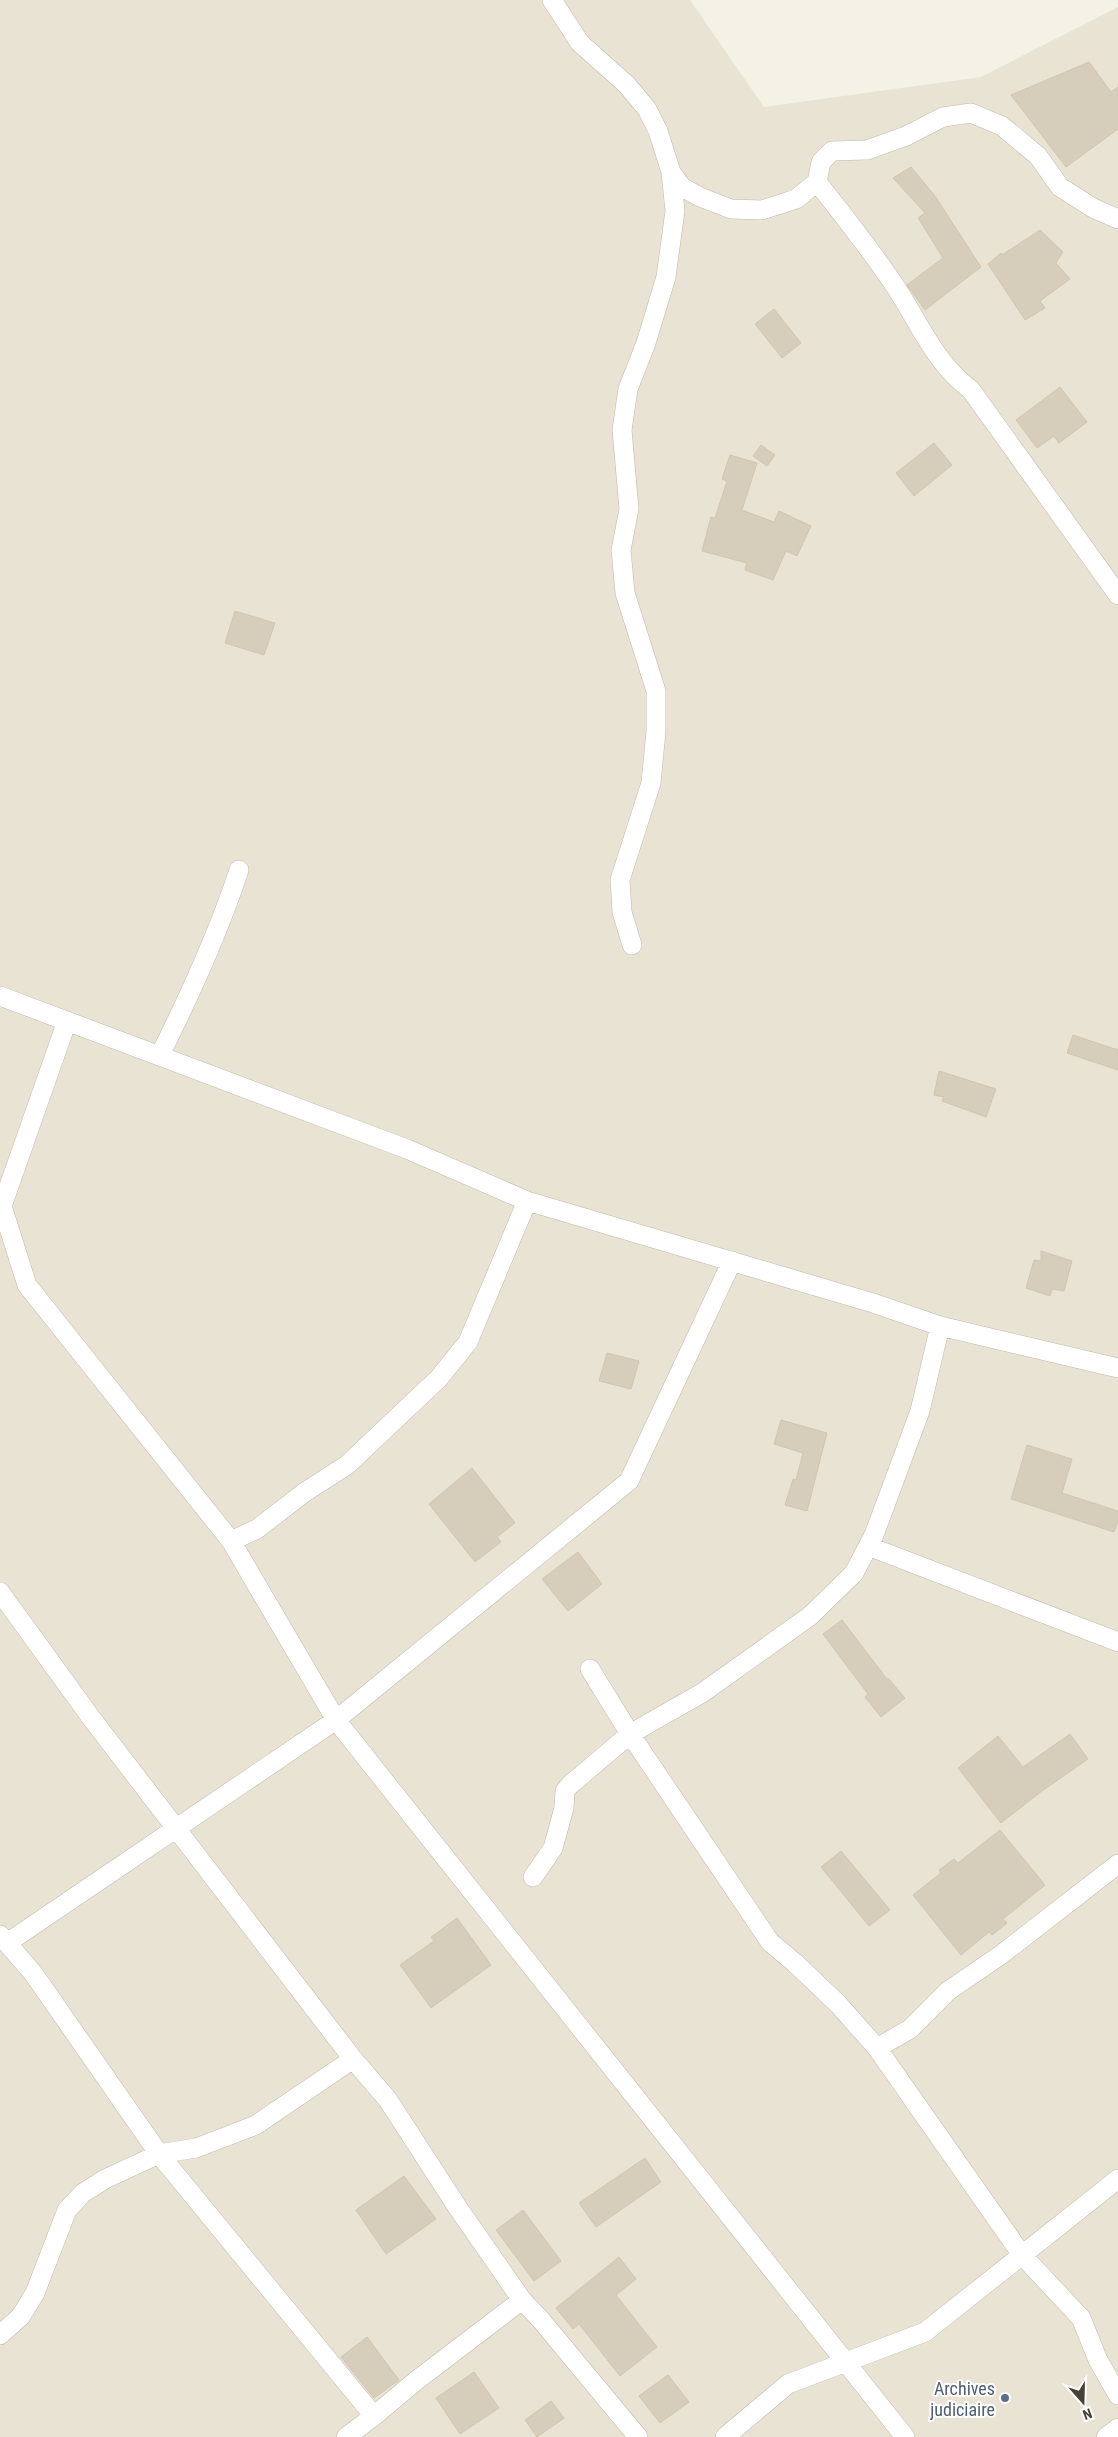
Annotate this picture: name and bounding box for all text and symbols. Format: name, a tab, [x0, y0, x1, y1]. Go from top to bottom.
north arrow	[1058, 2377, 1108, 2427]
place label: Archives judiciaire	[929, 2378, 995, 2420]
marker: Archives judiciaire	[999, 2392, 1011, 2404]
text: N	[1081, 2405, 1094, 2423]

